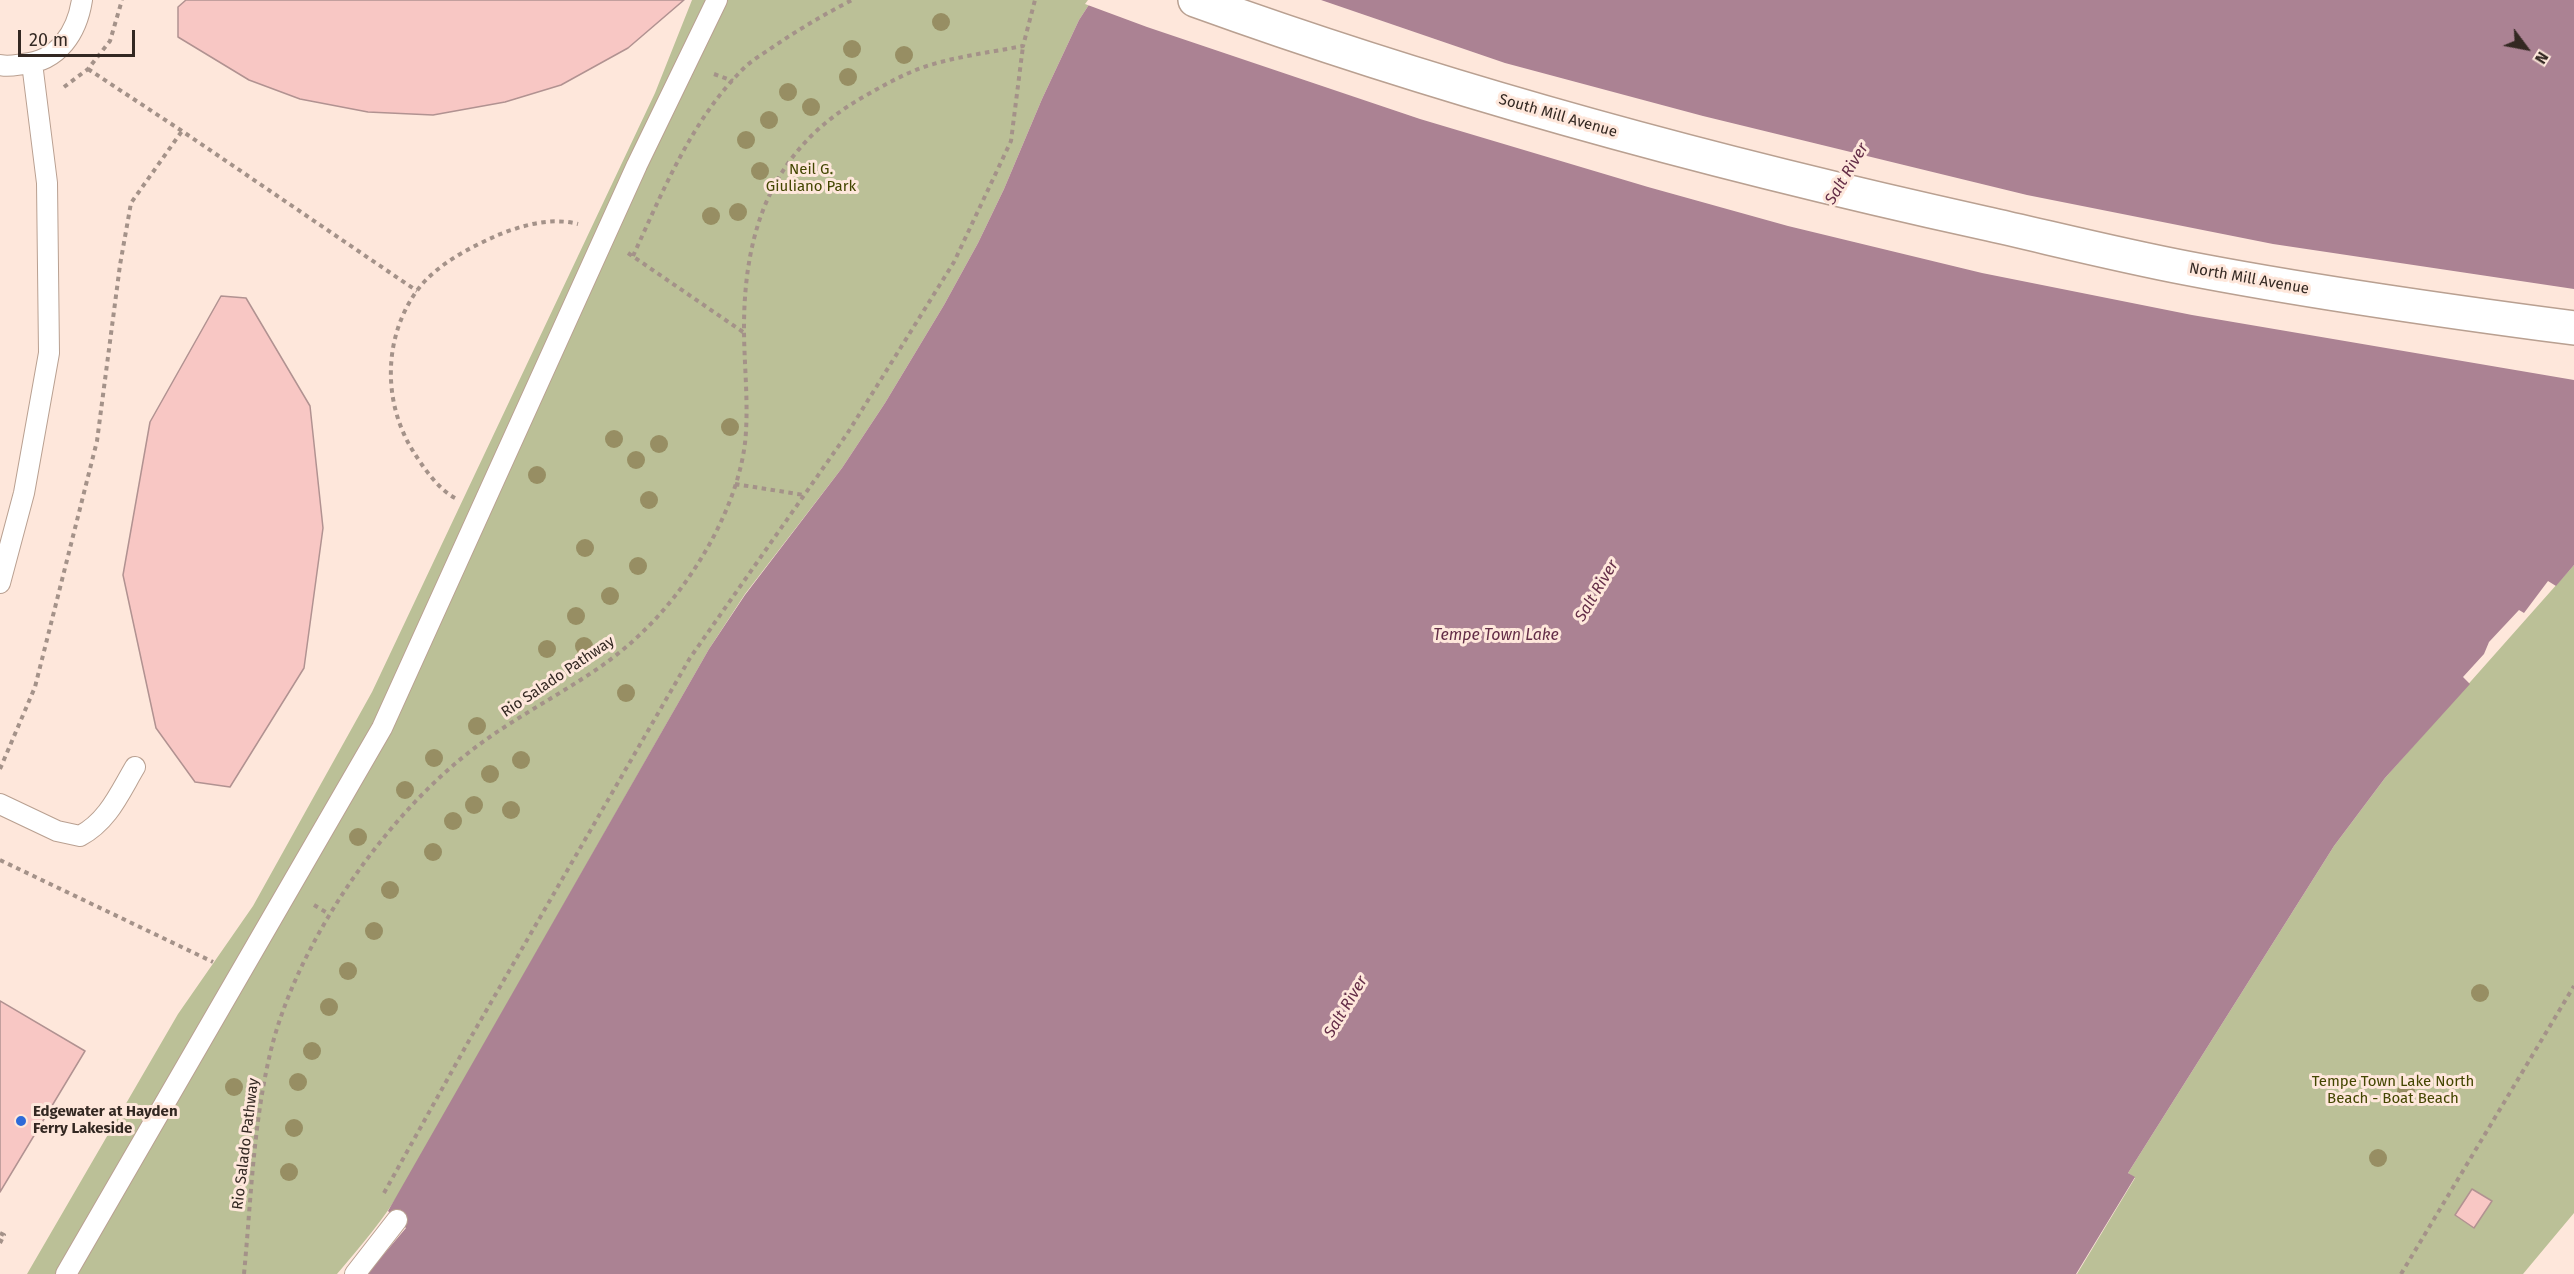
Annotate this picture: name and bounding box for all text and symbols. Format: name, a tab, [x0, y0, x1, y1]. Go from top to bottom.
scale bar	[21, 18, 138, 56]
north arrow	[2496, 18, 2556, 78]
text: 20 m	[29, 29, 68, 51]
text: N	[2531, 48, 2553, 67]
street label: South Mill Avenue	[1497, 90, 1619, 142]
water label: Salt River	[1821, 140, 1873, 208]
park label: Neil G. Giuliano Park	[766, 161, 856, 196]
street label: North Mill Avenue	[2188, 260, 2310, 298]
water label: Salt River	[1571, 557, 1623, 625]
water label: Tempe Town Lake	[1433, 626, 1559, 646]
street label: Rio Salado Pathway	[498, 632, 618, 722]
water label: Salt River	[1320, 973, 1372, 1041]
park label: Tempe Town Lake North Beach - Boat Beach	[2312, 1073, 2474, 1108]
street label: Rio Salado Pathway	[229, 1077, 263, 1211]
place label: Edgewater at Hayden Ferry Lakeside	[33, 1103, 178, 1138]
marker: Edgewater at Hayden Ferry Lakeside	[14, 1114, 28, 1128]

